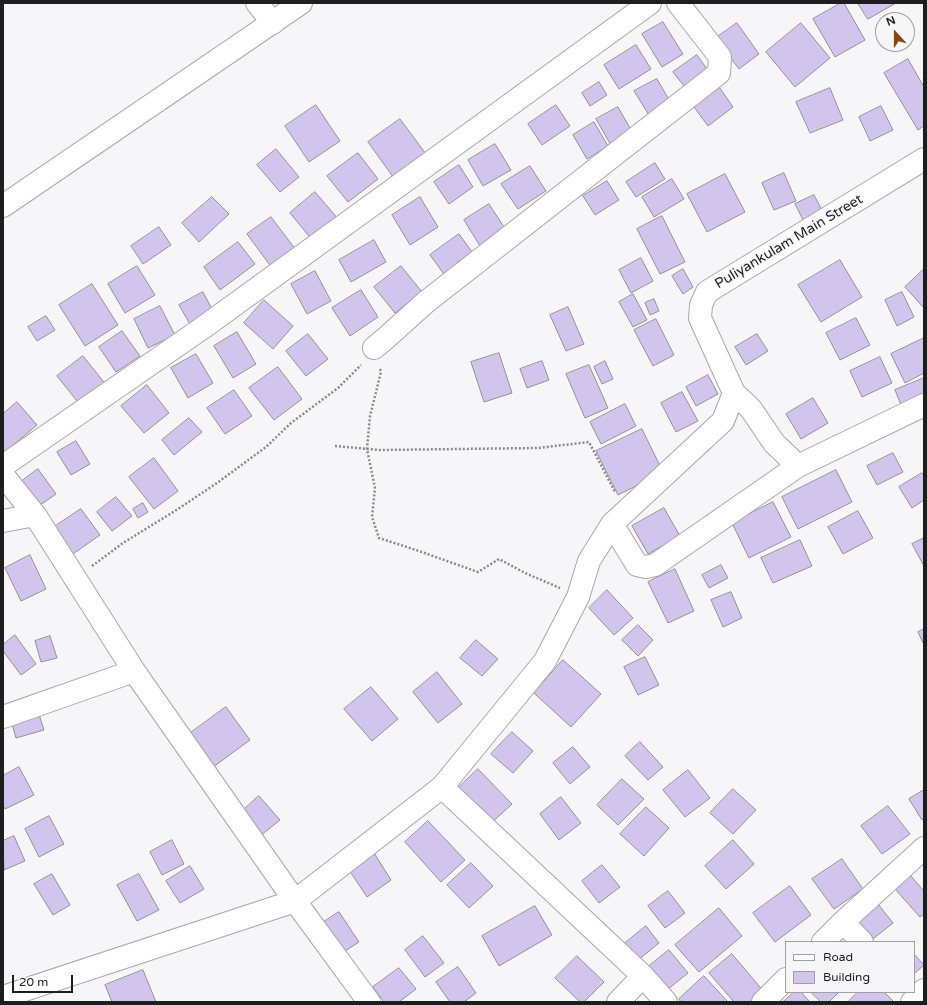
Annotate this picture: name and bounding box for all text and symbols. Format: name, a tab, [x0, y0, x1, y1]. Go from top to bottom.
north arrow	[875, 12, 915, 52]
text: N	[884, 14, 897, 29]
street label: Puliyankulam Main Street	[712, 191, 866, 293]
legend	[785, 941, 915, 993]
text: Road	[823, 950, 853, 964]
scale bar	[14, 967, 75, 993]
text: Building	[823, 970, 870, 984]
text: 20 m	[19, 975, 48, 989]

